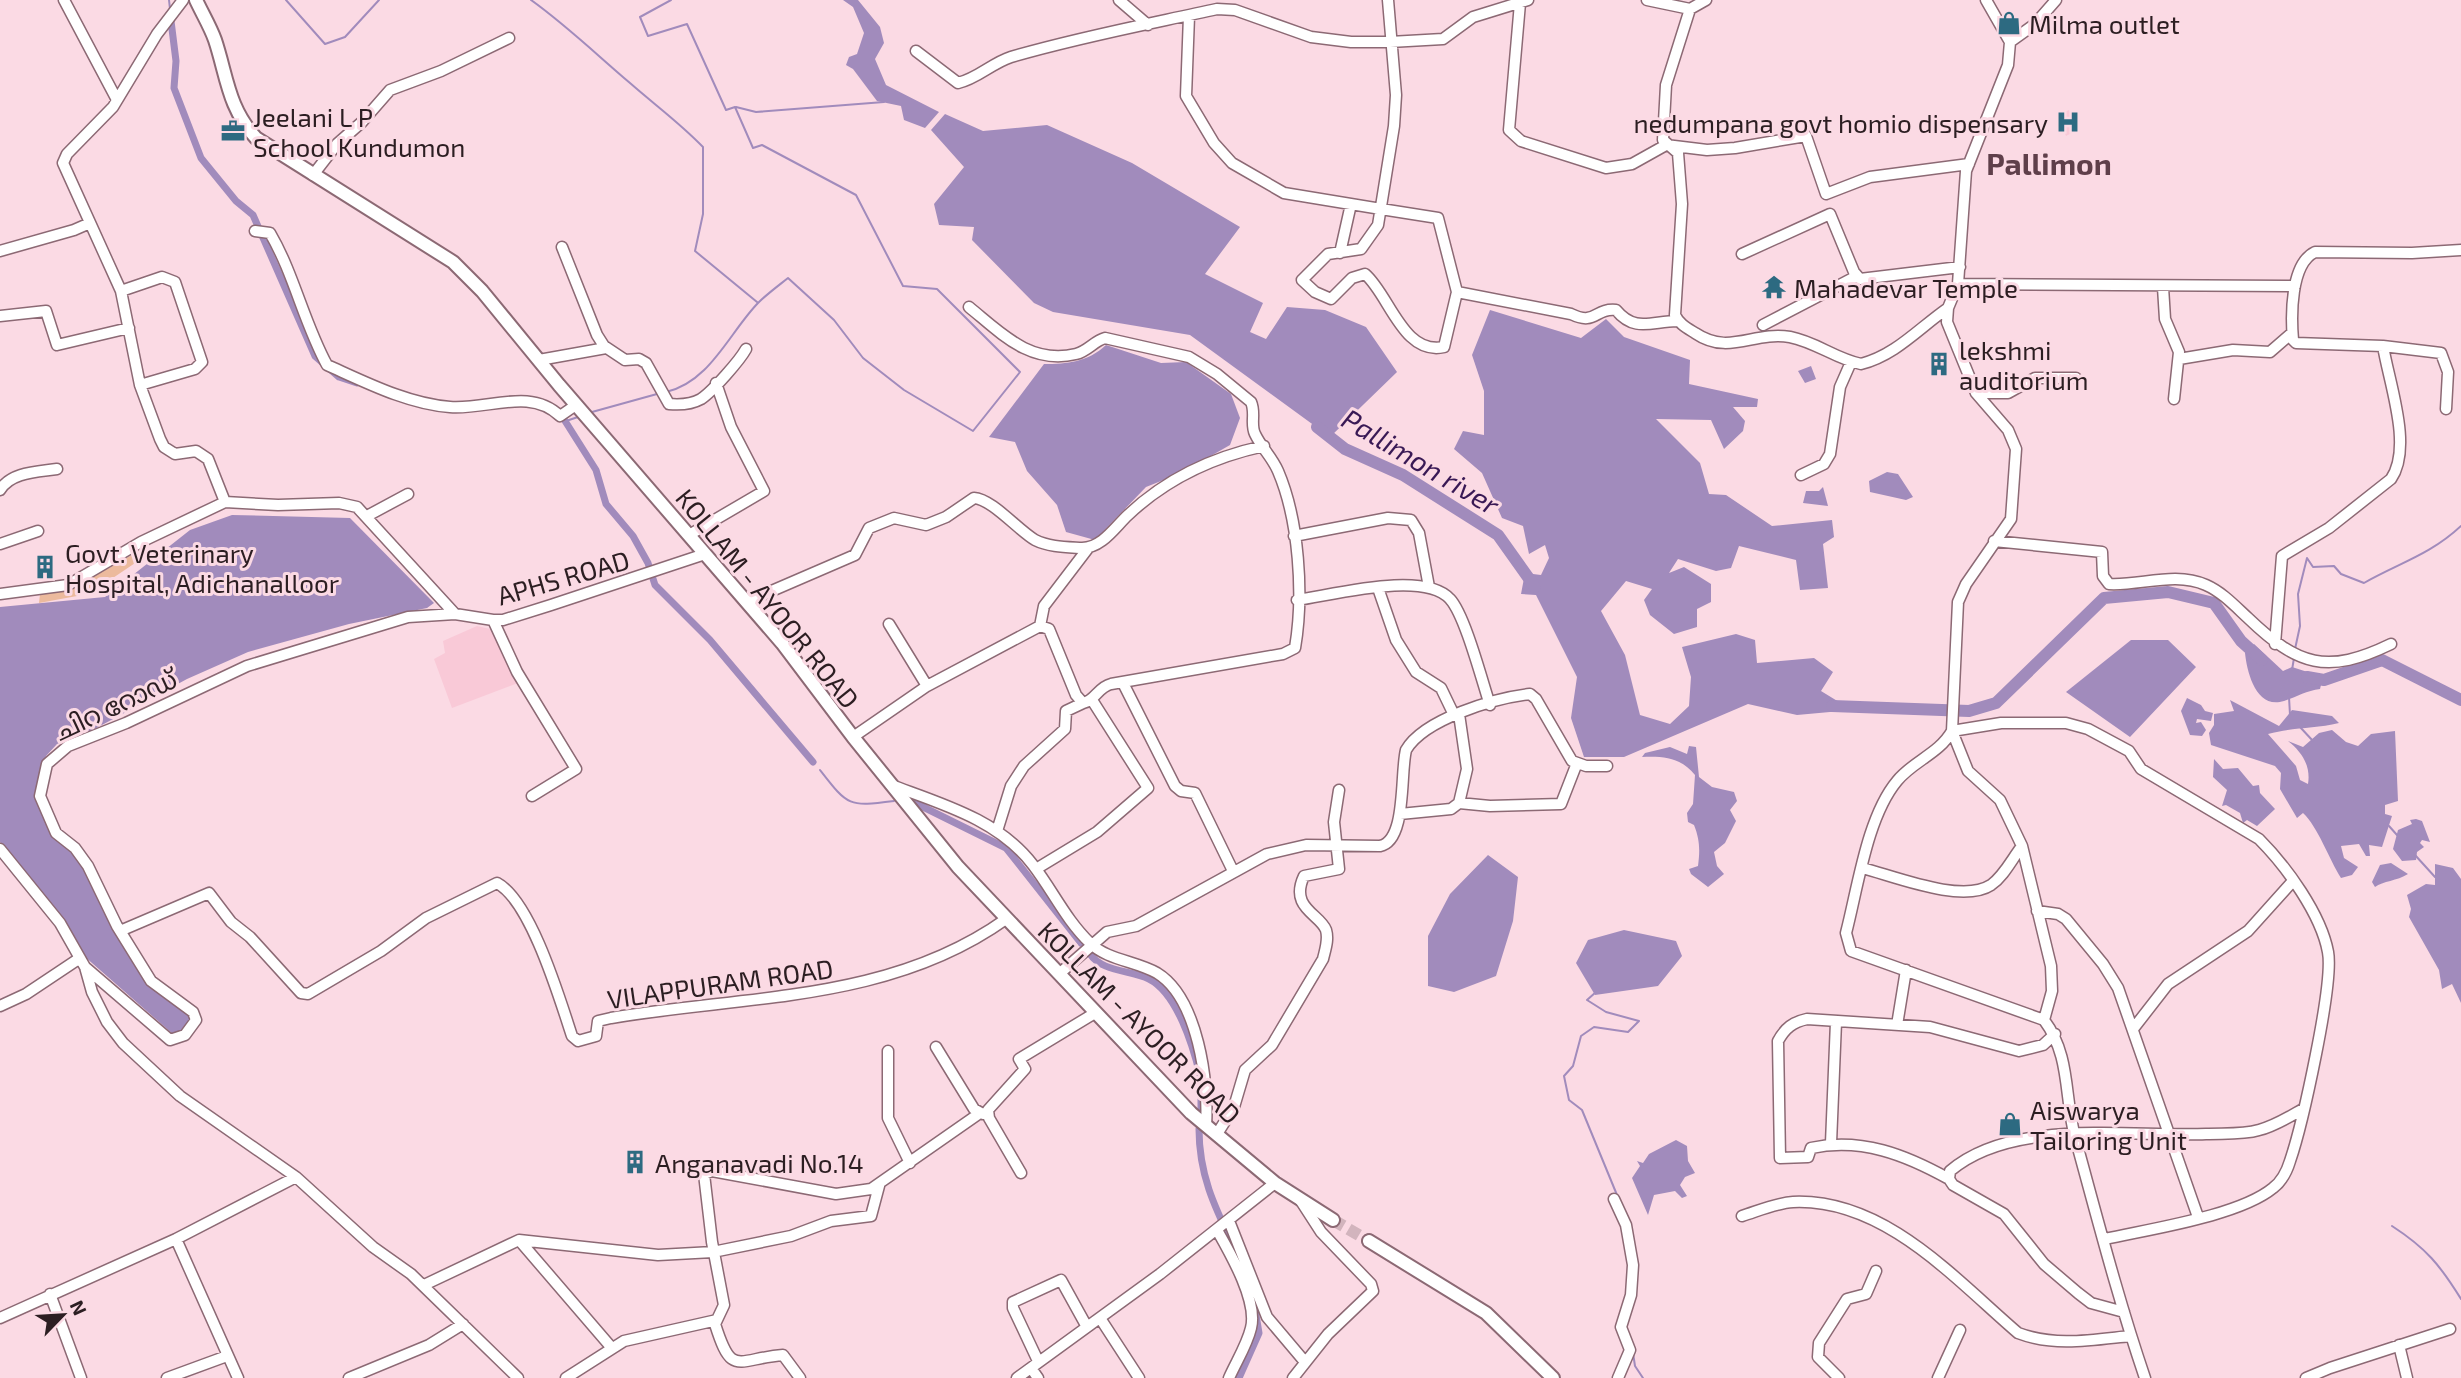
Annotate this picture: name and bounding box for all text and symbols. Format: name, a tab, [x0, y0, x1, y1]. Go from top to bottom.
place label: Milma outlet	[2029, 8, 2180, 39]
shop icon: Milma outlet	[1995, 9, 2023, 37]
place label: Jeelani L P School Kundumon	[253, 101, 465, 162]
place label: nedumpana govt homio dispensary	[1633, 107, 2048, 138]
hospital icon: nedumpana govt homio dispensary	[2054, 108, 2082, 136]
office icon: Jeelani L P School Kundumon	[219, 117, 247, 145]
district label: Pallimon	[1986, 145, 2112, 181]
place label: Mahadevar Temple	[1794, 272, 2018, 303]
temple icon: Mahadevar Temple	[1760, 273, 1788, 301]
place label: lekshmi auditorium	[1959, 334, 2089, 395]
building icon: lekshmi auditorium	[1925, 350, 1953, 378]
water label: Pallimon river	[1336, 401, 1507, 522]
street label: KOLLAM - AYOOR ROAD	[670, 482, 866, 714]
place label: Govt. Veterinary Hospital, Adichanalloor	[65, 537, 339, 598]
street label: APHS ROAD	[493, 543, 633, 611]
building icon: Govt. Veterinary Hospital, Adichanalloor	[31, 553, 59, 581]
street label: ചിറ റോഡ്	[49, 661, 183, 746]
street label: KOLLAM - AYOOR ROAD	[1033, 915, 1247, 1129]
street label: VILAPPURAM ROAD	[605, 952, 835, 1014]
place label: Aiswarya Tailoring Unit	[2030, 1094, 2187, 1155]
shop icon: Aiswarya Tailoring Unit	[1996, 1110, 2024, 1138]
place label: Anganavadi No.14	[655, 1147, 864, 1178]
building icon: Anganavadi No.14	[621, 1148, 649, 1176]
north arrow	[28, 1280, 98, 1350]
text: N	[66, 1297, 92, 1319]

